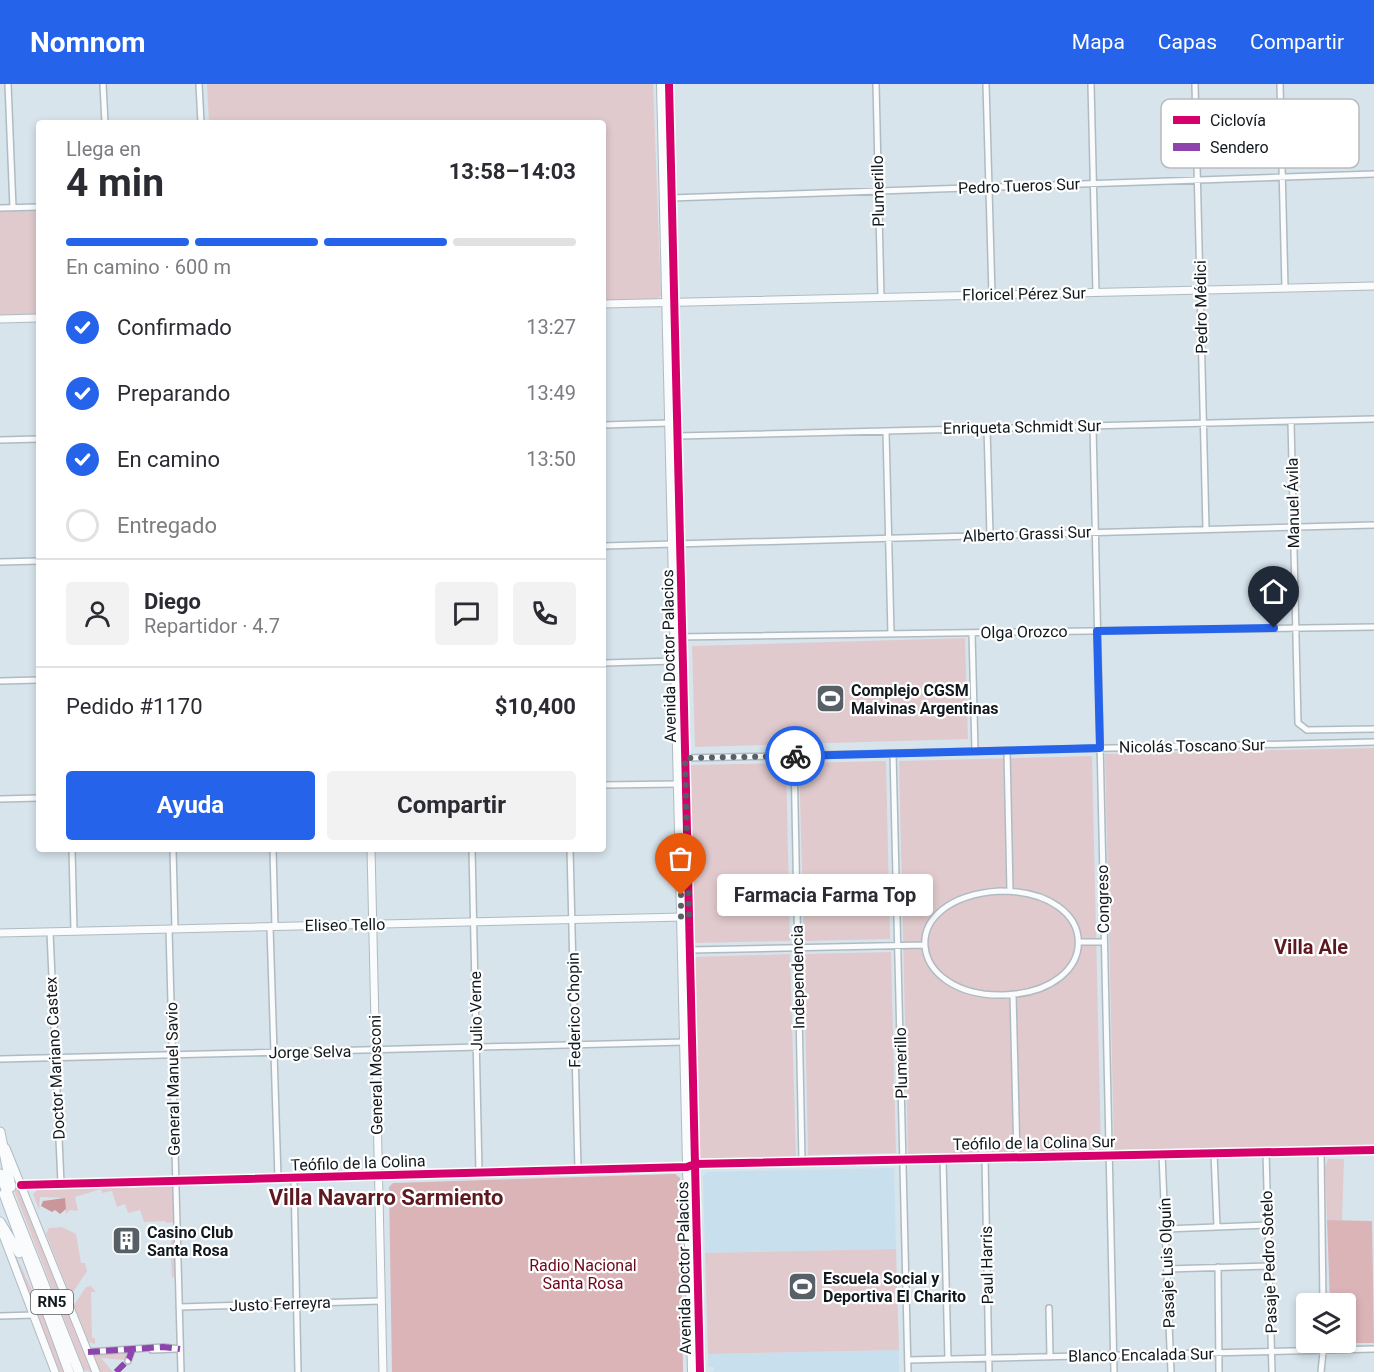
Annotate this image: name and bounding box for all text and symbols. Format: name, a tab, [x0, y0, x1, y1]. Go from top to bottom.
text: Nomnom	[30, 26, 146, 59]
text: Mapa	[1072, 30, 1125, 54]
text: Capas	[1158, 30, 1217, 54]
text: Compartir	[1250, 30, 1344, 54]
legend	[1161, 99, 1359, 168]
text: Ciclovía	[1210, 111, 1266, 130]
text: Llega en	[66, 137, 141, 161]
text: Sendero	[1210, 138, 1269, 157]
street label: Plumerillo	[868, 155, 888, 227]
text: 13:58–14:03	[449, 159, 576, 184]
text: 4 min	[66, 160, 164, 206]
street label: Pedro Tueros Sur	[958, 174, 1081, 198]
text: En camino · 600 m	[66, 255, 231, 279]
street label: Pedro Médici	[1191, 260, 1211, 354]
street label: Floricel Pérez Sur	[962, 283, 1087, 305]
icon: check	[66, 311, 99, 344]
text: Confirmado	[117, 315, 232, 340]
text: 13:27	[526, 315, 576, 339]
icon: check	[66, 377, 99, 410]
text: Preparando	[117, 381, 230, 406]
text: 13:49	[526, 381, 576, 405]
street label: Enriqueta Schmidt Sur	[943, 416, 1102, 438]
icon: check	[66, 443, 99, 476]
text: En camino	[117, 447, 220, 472]
text: 13:50	[526, 447, 576, 471]
street label: Manuel Ávila	[1283, 457, 1303, 549]
text: Entregado	[117, 513, 217, 538]
street label: Alberto Grassi Sur	[962, 522, 1092, 546]
pin	[1248, 566, 1299, 628]
street label: Avenida Doctor Palacios	[658, 569, 680, 743]
icon: home	[1257, 575, 1290, 608]
button: person	[66, 582, 129, 645]
button: chat	[435, 582, 498, 645]
button: phone	[513, 582, 576, 645]
text: Diego	[144, 589, 201, 614]
text: Repartidor · 4.7	[144, 614, 280, 638]
street label: Olga Orozco	[980, 622, 1068, 642]
place label: Complejo CGSM Malvinas Argentinas	[851, 681, 998, 718]
sports icon: Complejo CGSM Malvinas Argentinas	[814, 683, 846, 715]
text: Pedido #1170	[66, 694, 203, 719]
text: $10,400	[495, 694, 576, 719]
courier	[765, 726, 825, 786]
street label: Nicolás Toscano Sur	[1119, 735, 1266, 757]
icon: bike	[779, 740, 812, 773]
button: Ayuda	[66, 771, 315, 840]
button: Compartir	[327, 771, 576, 840]
pin	[655, 833, 706, 895]
icon: bag	[664, 842, 697, 875]
street label: Congreso	[1093, 865, 1113, 933]
callout: Farmacia Farma Top	[717, 874, 933, 916]
text: Farmacia Farma Top	[734, 883, 916, 907]
street label: Eliseo Tello	[305, 915, 385, 935]
street label: Independencia	[788, 925, 808, 1029]
district label: Villa Ale	[1274, 935, 1348, 959]
street label: Federico Chopin	[563, 952, 585, 1068]
street label: Julio Verne	[466, 971, 486, 1051]
street label: Doctor Mariano Castex	[41, 976, 69, 1140]
street label: General Manuel Savio	[162, 1002, 184, 1156]
street label: General Mosconi	[365, 1015, 387, 1135]
street label: Plumerillo	[891, 1027, 911, 1099]
street label: Jorge Selva	[268, 1042, 352, 1062]
street label: Teófilo de la Colina Sur	[952, 1132, 1116, 1154]
street label: Teófilo de la Colina	[290, 1151, 426, 1175]
street label: Avenida Doctor Palacios	[673, 1181, 695, 1355]
district label: Villa Navarro Sarmiento	[269, 1185, 503, 1210]
street label: Pasaje Pedro Sotelo	[1257, 1190, 1281, 1334]
street label: Pasaje Luis Olguín	[1155, 1197, 1179, 1329]
place label: Casino Club Santa Rosa	[147, 1223, 233, 1260]
building icon: Casino Club Santa Rosa	[110, 1225, 142, 1257]
street label: Paul Harris	[977, 1226, 997, 1304]
park label: Radio Nacional Santa Rosa	[529, 1256, 637, 1293]
place label: Escuela Social y Deportiva El Charito	[823, 1269, 966, 1306]
sports icon: Escuela Social y Deportiva El Charito	[786, 1271, 818, 1303]
road number: RN5	[31, 1290, 73, 1314]
street label: Justo Ferreyra	[229, 1293, 331, 1315]
map controls	[1296, 1293, 1356, 1353]
button: layers	[1296, 1293, 1356, 1353]
street label: Blanco Encalada Sur	[1068, 1344, 1215, 1366]

